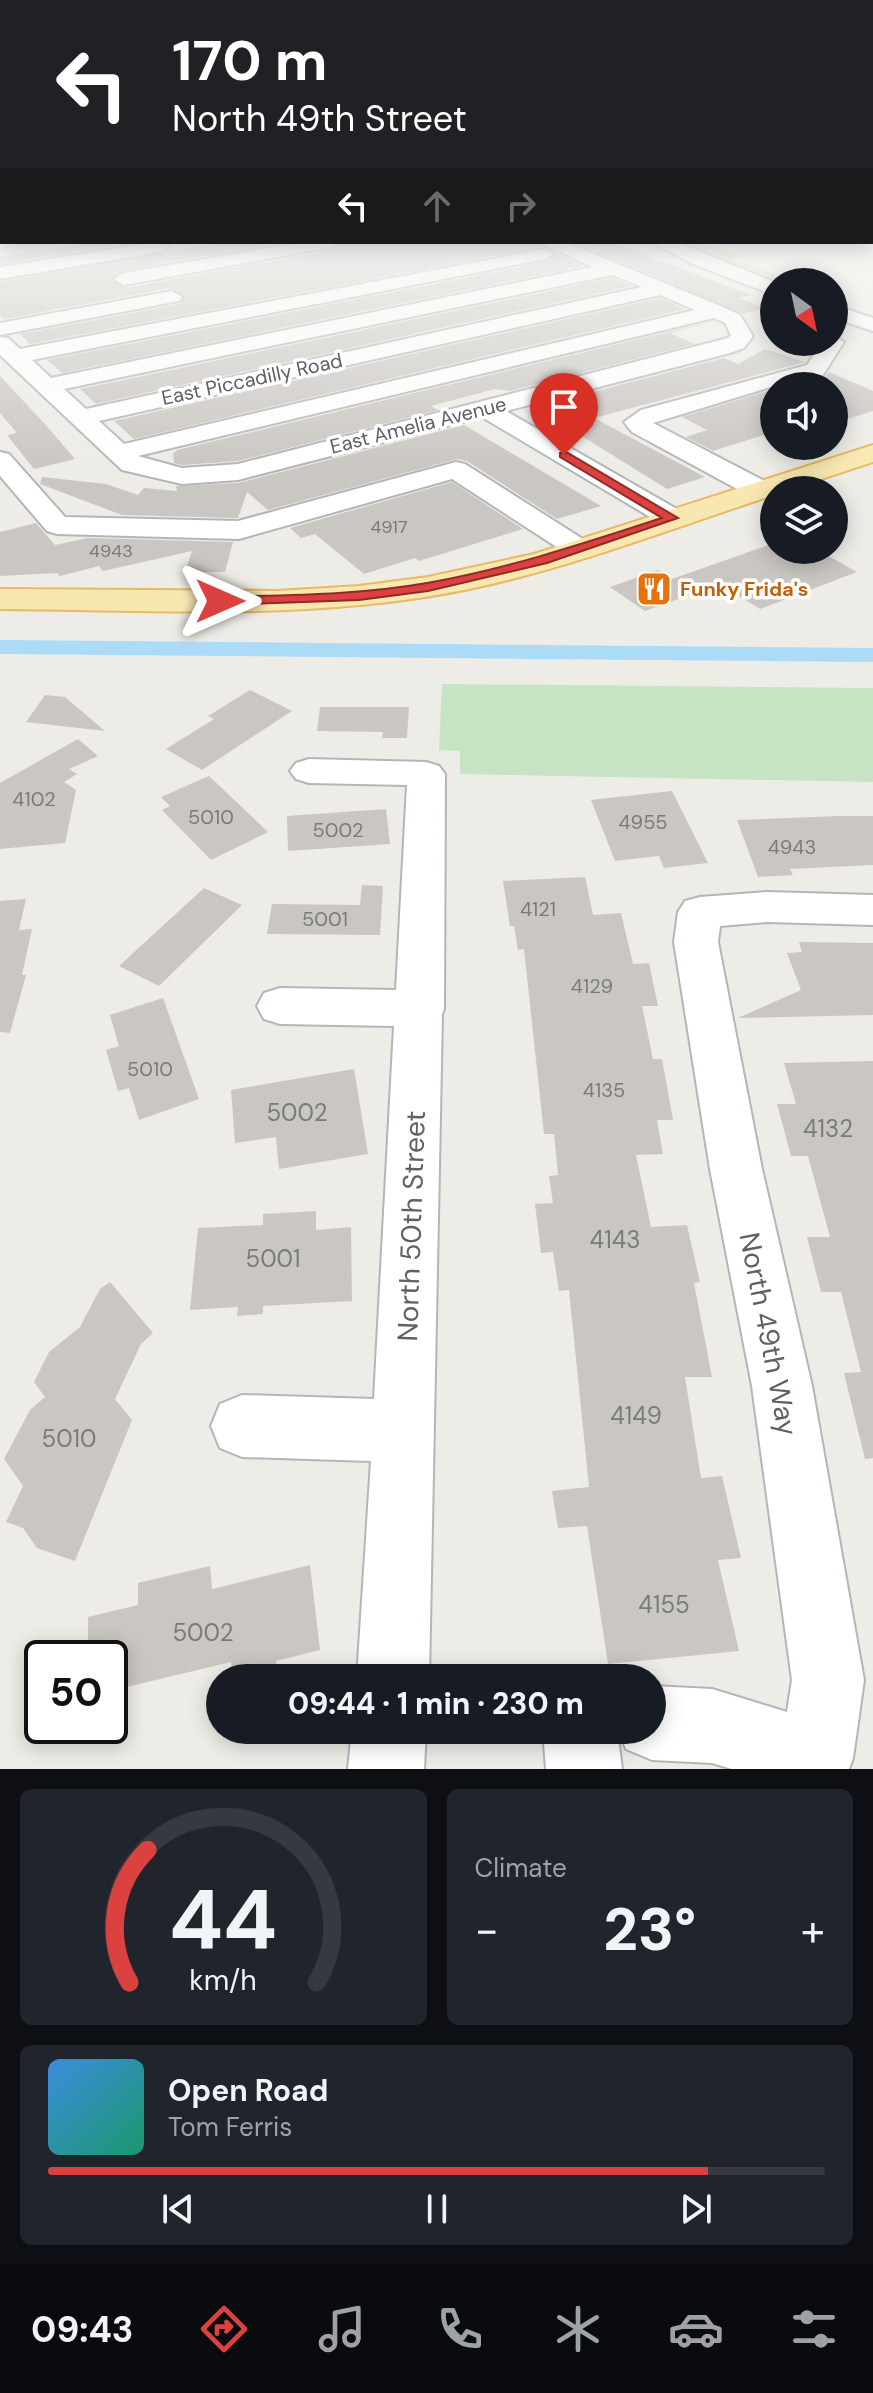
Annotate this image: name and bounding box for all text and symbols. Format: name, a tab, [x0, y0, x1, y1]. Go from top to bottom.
text: 170 m	[172, 24, 327, 97]
icon: left	[40, 32, 144, 136]
text: North 49th Street	[172, 95, 467, 142]
icon: left	[331, 184, 375, 228]
icon: ahead	[415, 184, 459, 228]
icon: right	[499, 184, 543, 228]
north arrow	[760, 268, 848, 356]
map controls	[760, 268, 848, 564]
street label: East Piccadilly Road	[159, 347, 345, 411]
button: sound	[760, 372, 848, 460]
pin	[530, 373, 598, 455]
icon: arrive	[542, 385, 586, 429]
street label: East Amelia Avenue	[327, 391, 509, 459]
button: layers	[760, 476, 848, 564]
house number: 4917	[370, 515, 408, 539]
house number: 4943	[89, 539, 133, 563]
position arrow	[178, 559, 262, 643]
restaurant icon: Funky Frida's	[635, 570, 673, 608]
place label: Funky Frida's	[680, 576, 808, 602]
house number: 4102	[12, 786, 56, 812]
house number: 5010	[188, 804, 234, 830]
house number: 4955	[618, 809, 668, 835]
house number: 5002	[313, 817, 363, 843]
house number: 4943	[768, 834, 816, 860]
house number: 4121	[520, 896, 556, 922]
house number: 5001	[302, 906, 348, 932]
house number: 4129	[571, 973, 613, 999]
house number: 5010	[127, 1056, 173, 1082]
house number: 4135	[583, 1077, 625, 1103]
house number: 5002	[266, 1097, 328, 1128]
street label: North 50th Street	[389, 1110, 434, 1342]
house number: 4132	[803, 1113, 853, 1144]
house number: 4143	[590, 1224, 640, 1255]
street label: North 49th Way	[731, 1229, 806, 1439]
house number: 5001	[246, 1243, 300, 1274]
house number: 4149	[610, 1400, 662, 1431]
house number: 5010	[42, 1423, 96, 1454]
house number: 4155	[638, 1589, 690, 1620]
house number: 5002	[172, 1617, 234, 1648]
speed limit sign: 50	[24, 1640, 128, 1744]
text: 09:44 · 1 min · 230 m	[288, 1684, 584, 1723]
text: Climate	[475, 1851, 567, 1885]
text: 44	[169, 1866, 277, 1975]
text: 23°	[603, 1890, 696, 1969]
text: −	[475, 1901, 499, 1959]
text: +	[801, 1901, 825, 1959]
text: km/h	[189, 1962, 257, 1999]
text: Open Road	[168, 2071, 328, 2110]
text: Tom Ferris	[168, 2110, 292, 2144]
icon: previous	[156, 2187, 200, 2231]
icon: pause	[415, 2187, 459, 2231]
icon: next	[674, 2187, 718, 2231]
icon: directions	[196, 2301, 252, 2357]
icon: music	[314, 2301, 370, 2357]
icon: phone	[432, 2301, 488, 2357]
icon: climate	[550, 2301, 606, 2357]
icon: car	[668, 2301, 724, 2357]
icon: filters	[786, 2301, 842, 2357]
text: 09:43	[31, 2306, 134, 2353]

